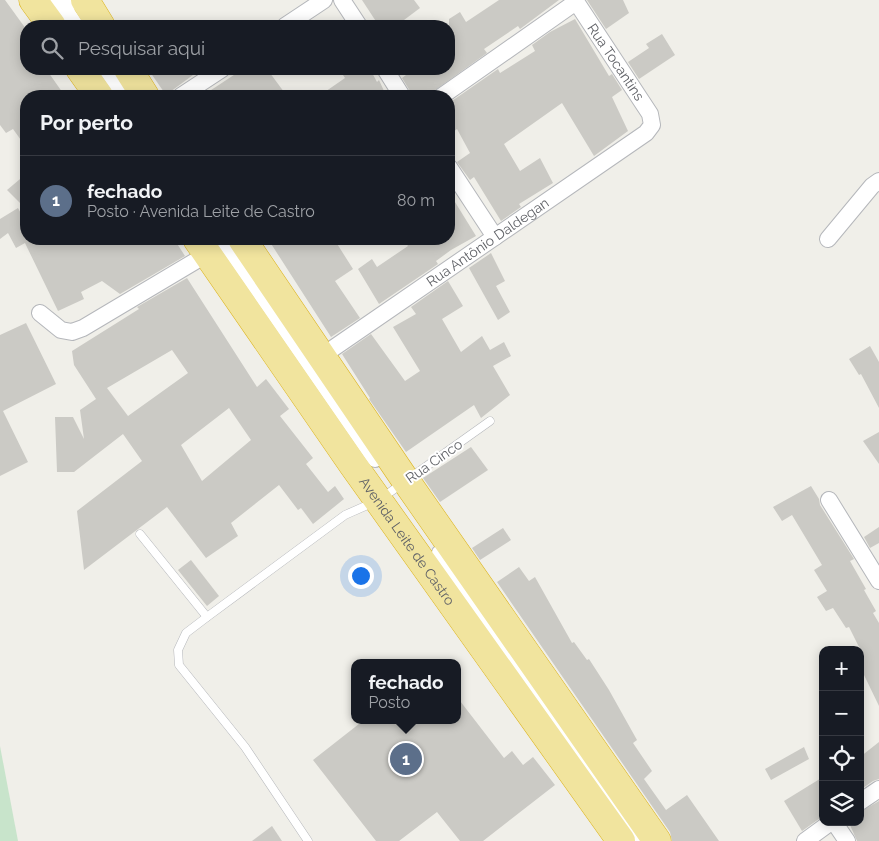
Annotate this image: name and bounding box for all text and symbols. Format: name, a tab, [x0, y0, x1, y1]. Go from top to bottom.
search box	[20, 20, 455, 75]
street label: Rua Tocantins	[584, 20, 648, 104]
icon: search	[38, 34, 66, 62]
text: Pesquisar aqui	[78, 37, 205, 59]
text: Por perto	[40, 110, 133, 135]
text: fechado	[87, 180, 162, 202]
text: 1	[52, 191, 60, 210]
text: 80 m	[397, 191, 435, 210]
street label: Rua Antônio Daldegan	[423, 194, 552, 290]
text: Posto · Avenida Leite de Castro	[87, 202, 315, 221]
street label: Rua Cinco	[403, 436, 465, 486]
street label: Avenida Leite de Castro	[356, 474, 458, 608]
your location	[348, 563, 374, 589]
map controls	[819, 646, 864, 826]
button: +	[819, 646, 864, 691]
popup	[351, 659, 461, 724]
text: fechado	[368, 671, 444, 693]
button: −	[819, 691, 864, 736]
text: Posto	[368, 693, 410, 712]
button: locate	[819, 736, 864, 781]
pin: 1	[390, 740, 422, 778]
button: layers	[819, 781, 864, 826]

